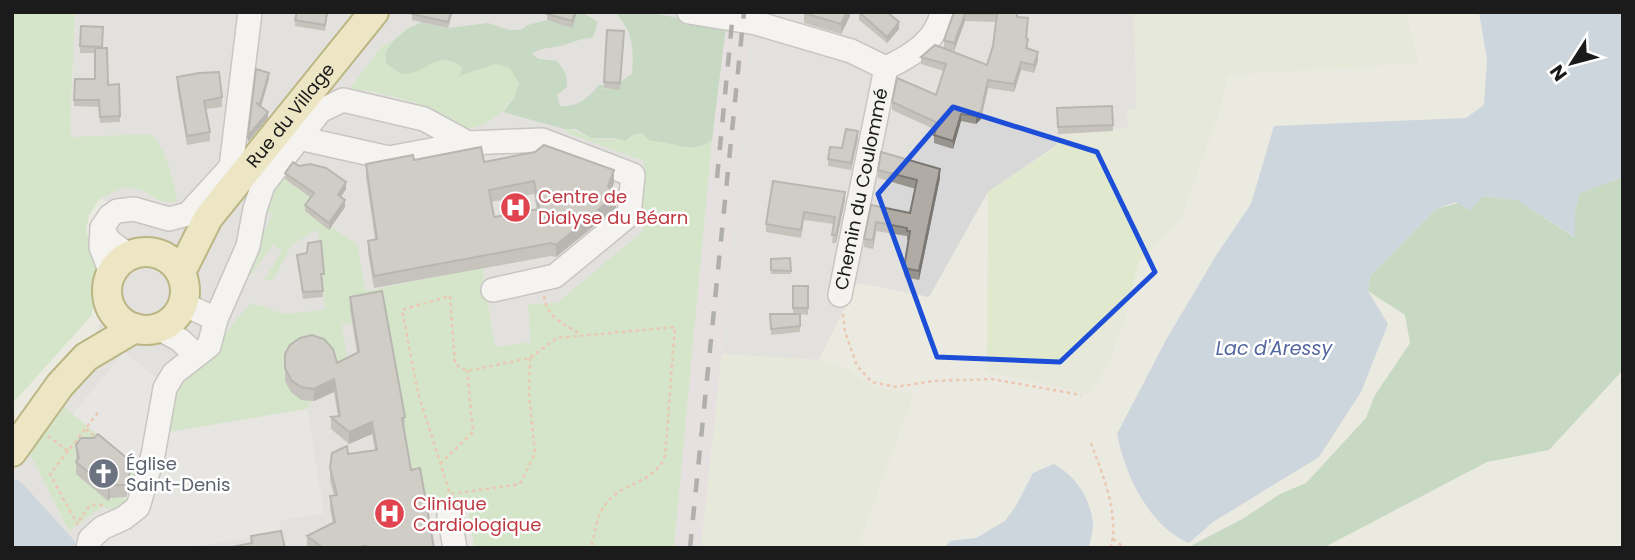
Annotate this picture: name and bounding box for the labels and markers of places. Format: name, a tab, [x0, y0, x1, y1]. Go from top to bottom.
place label: Centre de Dialyse du Béarn	[538, 184, 688, 230]
hospital icon: Centre de Dialyse du Béarn	[498, 190, 532, 224]
place label: Église Saint-Denis	[126, 451, 230, 497]
church icon: Église Saint-Denis	[86, 457, 120, 491]
place label: Clinique Cardiologique	[413, 491, 541, 537]
hospital icon: Clinique Cardiologique	[373, 497, 407, 531]

